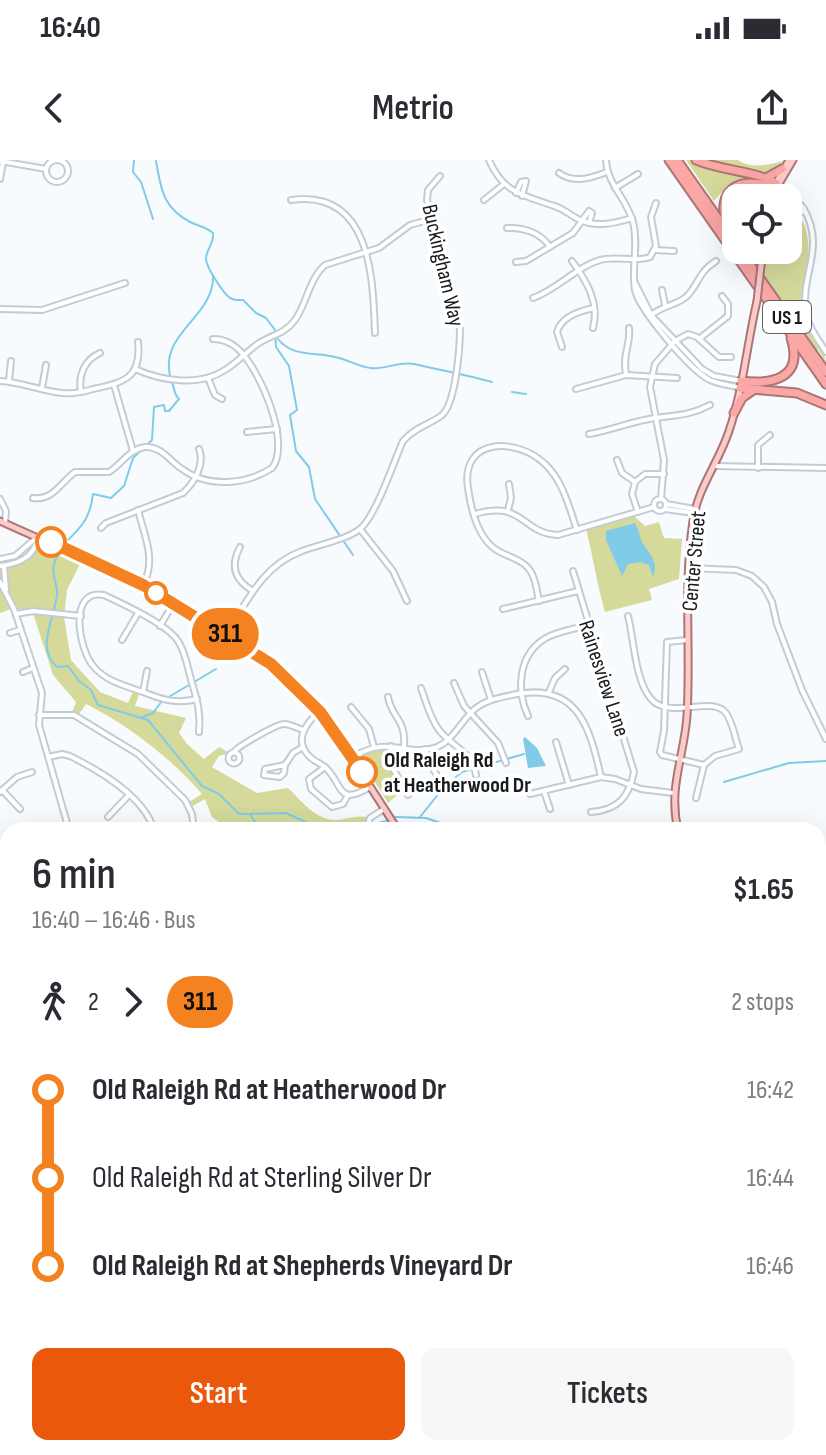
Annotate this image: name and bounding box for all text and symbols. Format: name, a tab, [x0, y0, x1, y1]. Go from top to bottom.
text: 16:40	[40, 10, 101, 46]
icon: back	[32, 86, 76, 130]
icon: share	[750, 86, 794, 130]
text: Metrio	[372, 87, 454, 130]
map controls	[722, 184, 802, 264]
button: locate	[722, 184, 802, 264]
street label: Buckingham Way	[415, 202, 470, 330]
road number: US 1	[763, 301, 811, 333]
street label: Center Street	[677, 510, 712, 612]
unlabelled marker	[36, 527, 66, 557]
unlabelled marker	[145, 582, 167, 604]
line badge: 311	[179, 608, 271, 660]
text: 311	[208, 617, 242, 650]
street label: Rainesview Lane	[572, 617, 635, 740]
place label: Old Raleigh Rd at Heatherwood Dr	[384, 747, 531, 799]
marker: Old Raleigh Rd at Heatherwood Dr	[347, 757, 377, 787]
text: 6 min	[32, 848, 116, 901]
text: $1.65	[733, 872, 794, 908]
text: 16:40 – 16:46 · Bus	[32, 905, 196, 936]
icon: walk	[32, 980, 76, 1024]
icon: forward	[111, 980, 155, 1024]
text: 311	[183, 985, 217, 1018]
text: 2	[88, 987, 99, 1018]
text: 2 stops	[731, 987, 794, 1018]
text: Old Raleigh Rd at Heatherwood Dr	[92, 1072, 446, 1108]
text: 16:42	[747, 1075, 794, 1106]
text: Old Raleigh Rd at Sterling Silver Dr	[92, 1160, 432, 1196]
text: 16:44	[747, 1163, 794, 1194]
text: Old Raleigh Rd at Shepherds Vineyard Dr	[92, 1248, 512, 1284]
text: 16:46	[746, 1251, 794, 1282]
button: Start	[32, 1348, 405, 1440]
button: Tickets	[421, 1348, 794, 1440]

